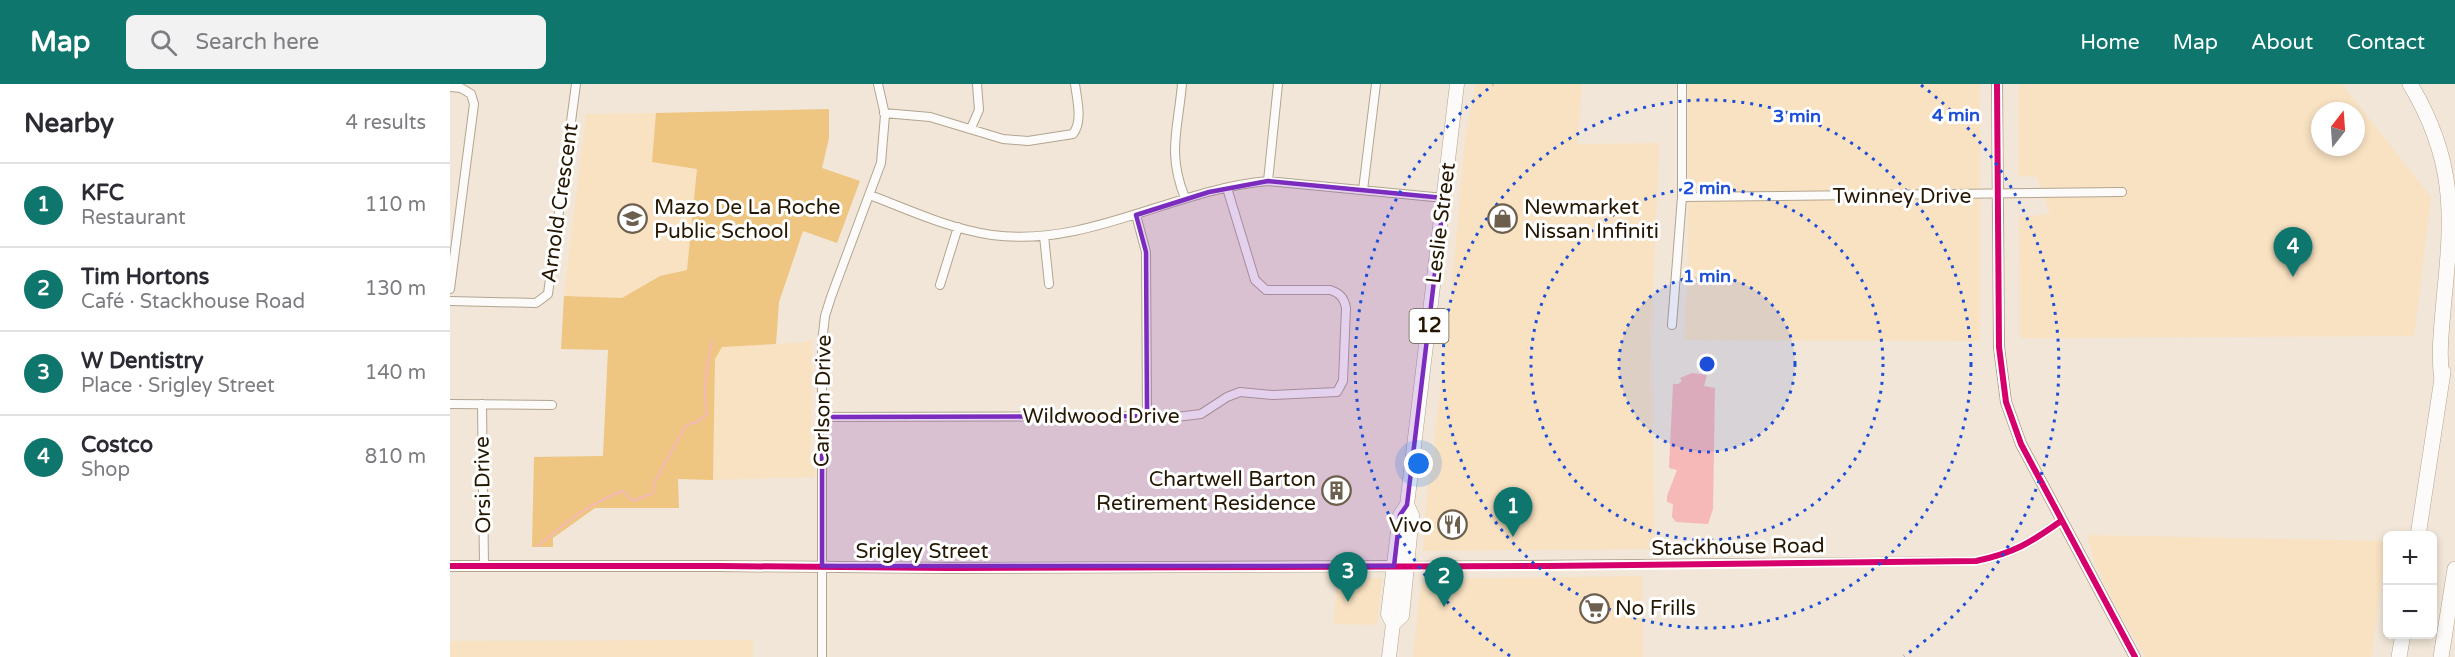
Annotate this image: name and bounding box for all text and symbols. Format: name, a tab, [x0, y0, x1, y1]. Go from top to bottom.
search box	[126, 15, 546, 69]
text: Map	[30, 25, 90, 59]
icon: search	[147, 26, 180, 59]
text: Search here	[195, 29, 319, 55]
text: Home	[2080, 30, 2140, 55]
text: Map	[2173, 30, 2218, 55]
text: About	[2251, 30, 2313, 55]
text: Contact	[2346, 30, 2425, 55]
north arrow	[2311, 102, 2365, 156]
text: 4 min	[1932, 104, 1980, 126]
text: 3 min	[1773, 105, 1821, 127]
text: Nearby	[24, 108, 114, 139]
text: 4 results	[346, 111, 426, 135]
street label: Arnold Crescent	[536, 122, 584, 284]
street label: Leslie Street	[1421, 161, 1461, 285]
text: 2 min	[1683, 177, 1731, 199]
text: KFC	[81, 180, 124, 206]
street label: Twinney Drive	[1833, 184, 1972, 209]
text: 1	[37, 193, 50, 217]
text: 110 m	[365, 193, 426, 217]
place label: Mazo De La Roche Public School	[654, 195, 841, 244]
place label: Newmarket Nissan Infiniti	[1524, 195, 1659, 244]
school or university icon: Mazo De La Roche Public School	[617, 203, 649, 235]
shop icon: Newmarket Nissan Infiniti	[1487, 203, 1519, 235]
text: Restaurant	[81, 206, 186, 230]
pin: 4	[2274, 228, 2312, 277]
text: Tim Hortons	[81, 264, 209, 290]
text: 1 min	[1683, 265, 1731, 287]
text: 2	[37, 277, 50, 301]
text: 130 m	[365, 277, 426, 301]
text: Café · Stackhouse Road	[81, 290, 305, 314]
road number: 12	[1410, 309, 1448, 343]
street label: Carlson Drive	[809, 334, 837, 467]
text: W Dentistry	[81, 348, 204, 374]
centre of rings	[1697, 354, 1717, 374]
text: 3	[37, 361, 50, 385]
text: 140 m	[365, 361, 426, 385]
text: Place · Srigley Street	[81, 374, 275, 398]
street label: Wildwood Drive	[1022, 404, 1180, 429]
text: Costco	[81, 432, 153, 458]
street label: Orsi Drive	[470, 436, 496, 534]
text: 4	[37, 445, 50, 469]
text: 810 m	[365, 445, 426, 469]
your location	[1404, 449, 1433, 478]
text: Shop	[81, 458, 130, 482]
place label: Chartwell Barton Retirement Residence	[1096, 467, 1316, 516]
building icon: Chartwell Barton Retirement Residence	[1321, 475, 1353, 507]
pin: 1	[1494, 488, 1532, 537]
restaurant icon: Vivo	[1437, 509, 1469, 541]
place label: Vivo	[1389, 513, 1432, 538]
map controls	[2383, 531, 2437, 639]
button: +	[2383, 531, 2437, 585]
street label: Stackhouse Road	[1651, 533, 1825, 561]
street label: Srigley Street	[855, 539, 989, 564]
pin: 3	[1328, 552, 1368, 602]
pin: 2	[1424, 558, 1464, 607]
button: −	[2383, 585, 2437, 639]
supermarket icon: No Frills	[1578, 592, 1610, 624]
place label: No Frills	[1615, 596, 1696, 621]

